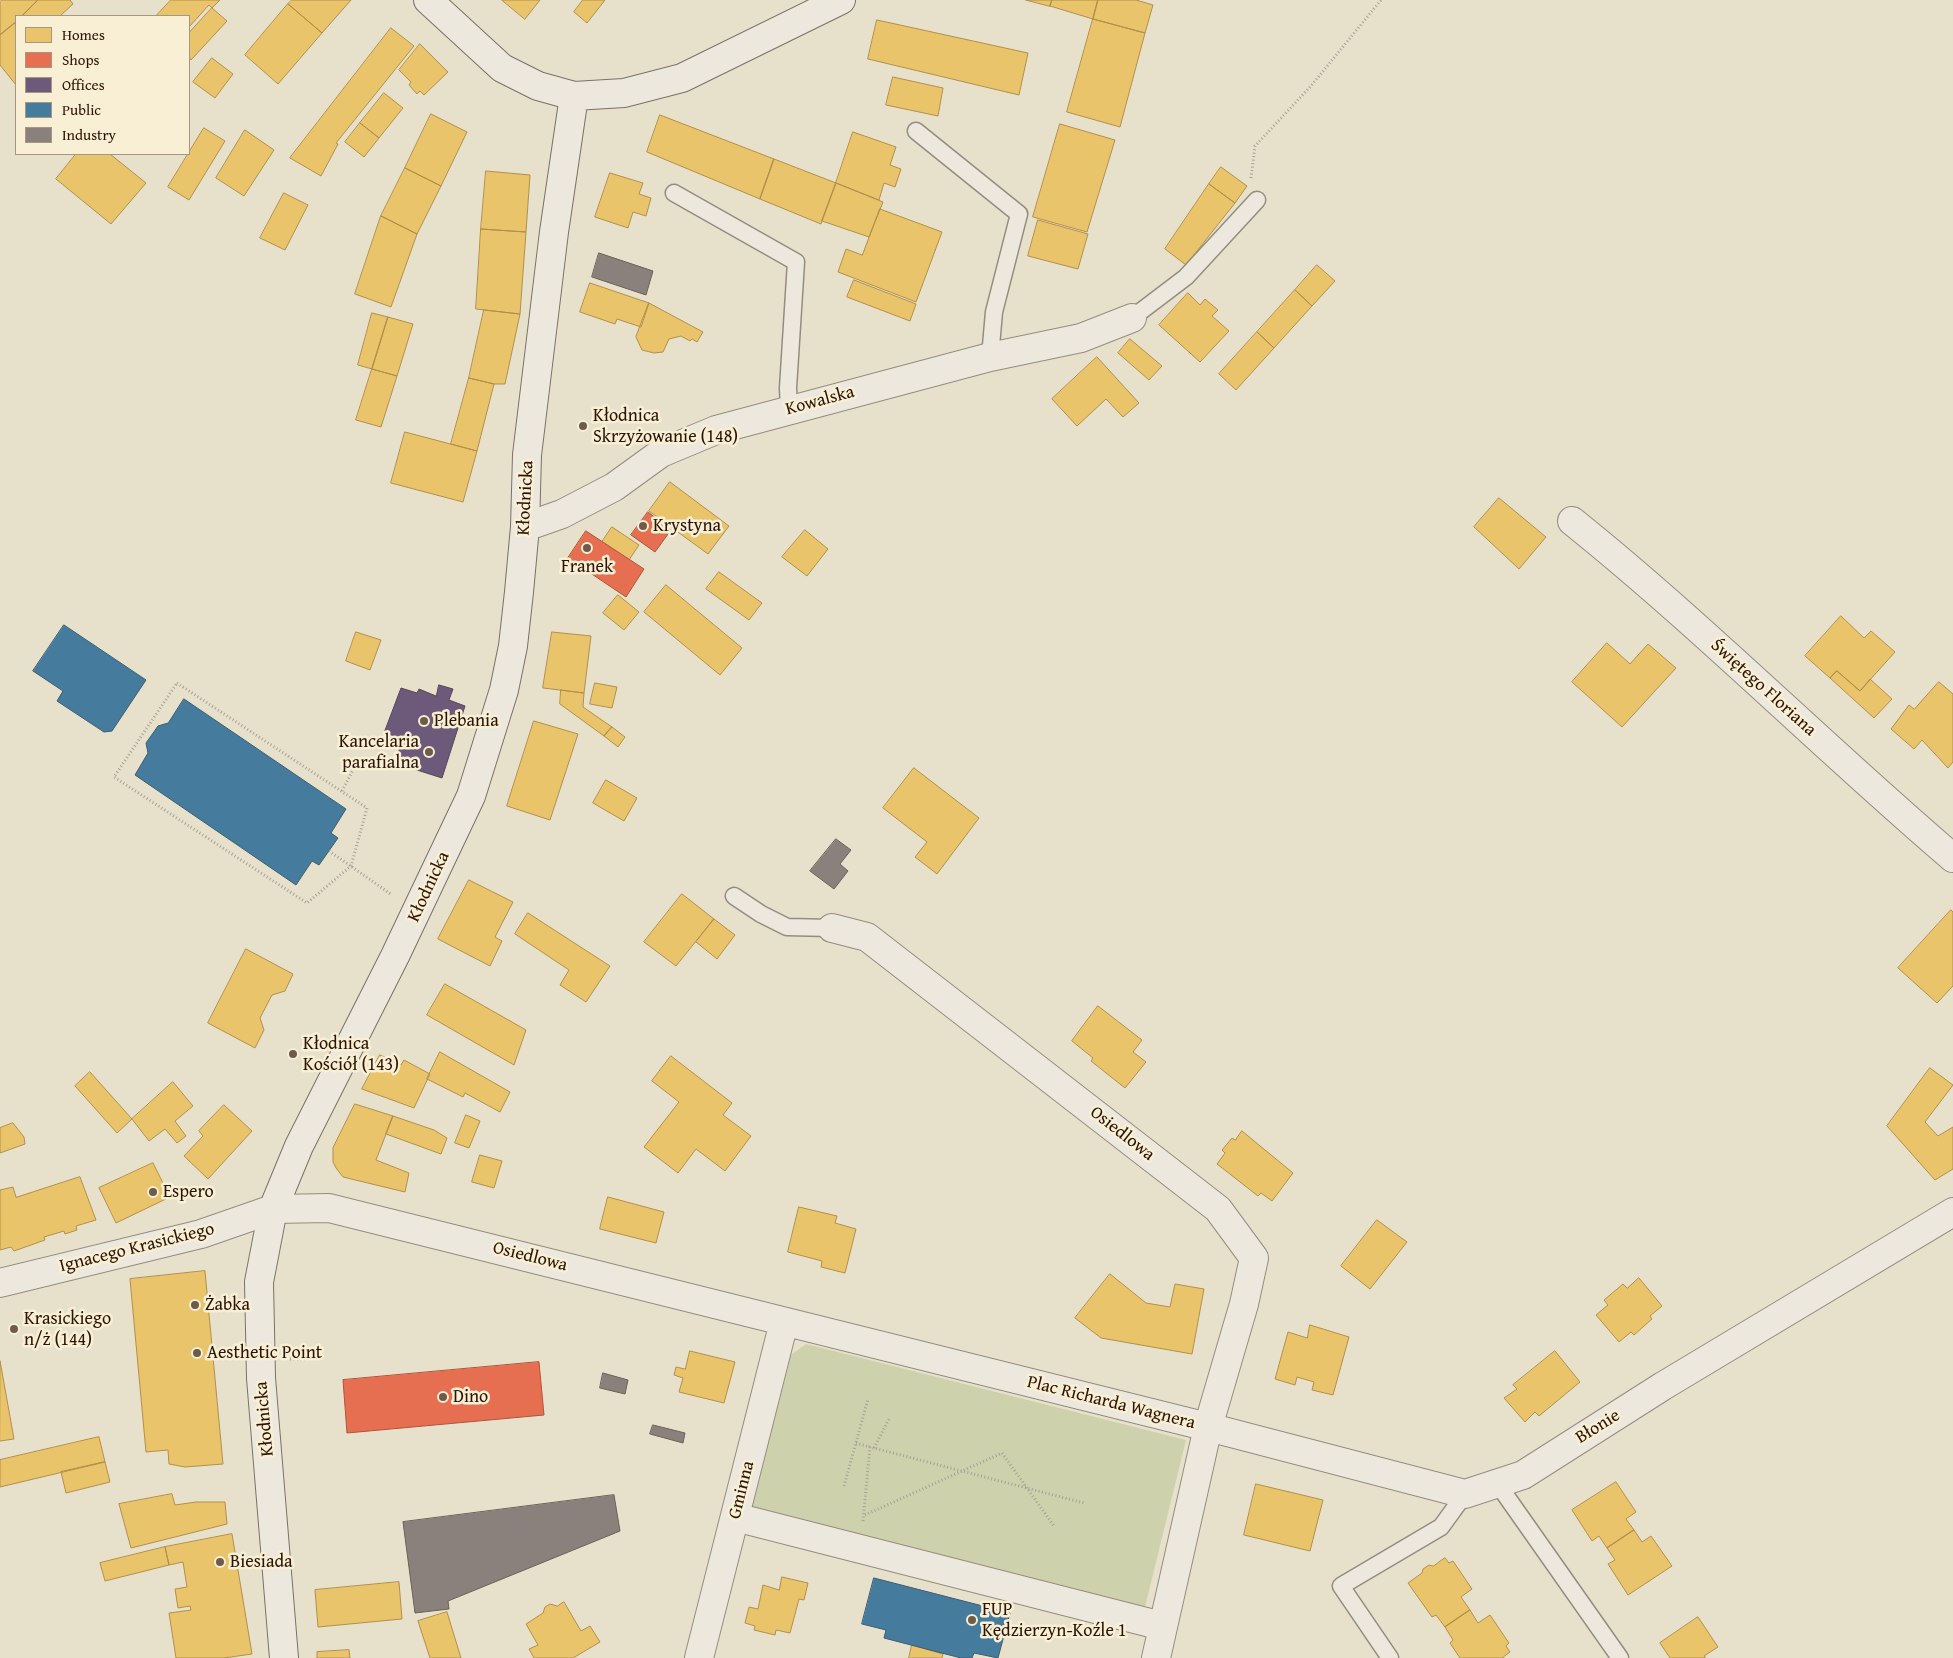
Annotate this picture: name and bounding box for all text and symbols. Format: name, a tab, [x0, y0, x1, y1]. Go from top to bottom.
legend	[15, 15, 190, 155]
text: Homes	[62, 24, 105, 45]
text: Shops	[62, 49, 99, 70]
text: Offices	[62, 74, 105, 95]
text: Public	[62, 99, 101, 120]
text: Industry	[62, 124, 116, 145]
street label: Kowalska	[783, 381, 857, 421]
place label: Kłodnica Skrzyżowanie (148)	[593, 405, 738, 448]
marker: Kłodnica Skrzyżowanie (148)	[577, 420, 589, 432]
street label: Kłodnicka	[513, 460, 539, 536]
place label: Krystyna	[653, 515, 721, 537]
marker: Krystyna	[637, 520, 649, 532]
marker: Franek	[581, 542, 593, 554]
place label: Franek	[561, 556, 613, 578]
street label: Świętego Floriana	[1706, 635, 1820, 741]
place label: Plebania	[434, 710, 499, 732]
marker: Plebania	[418, 715, 430, 727]
place label: Kancelaria parafialna	[339, 731, 419, 774]
marker: Kancelaria parafialna	[423, 746, 435, 758]
street label: Kłodnicka	[403, 848, 455, 926]
place label: Kłodnica Kościół (143)	[303, 1033, 399, 1076]
marker: Kłodnica Kościół (143)	[287, 1048, 299, 1060]
street label: Osiedlowa	[1085, 1102, 1159, 1166]
place label: Espero	[163, 1181, 214, 1203]
marker: Espero	[147, 1186, 159, 1198]
street label: Ignacego Krasickiego	[57, 1218, 217, 1278]
street label: Osiedlowa	[490, 1237, 570, 1277]
place label: Żabka	[205, 1294, 250, 1316]
marker: Żabka	[189, 1299, 201, 1311]
place label: Krasickiego n/ż (144)	[24, 1308, 111, 1350]
marker: Krasickiego n/ż (144)	[8, 1323, 20, 1335]
place label: Aesthetic Point	[207, 1342, 322, 1364]
marker: Aesthetic Point	[191, 1347, 203, 1359]
street label: Plac Richarda Wagnera	[1025, 1372, 1197, 1434]
street label: Kłodnicka	[251, 1381, 279, 1457]
place label: Dino	[453, 1386, 488, 1408]
marker: Dino	[437, 1391, 449, 1403]
street label: Błonie	[1572, 1405, 1624, 1449]
street label: Gminna	[724, 1459, 760, 1521]
place label: Biesiada	[230, 1551, 293, 1573]
marker: Biesiada	[214, 1556, 226, 1568]
place label: FUP Kędzierzyn-Koźle 1	[982, 1599, 1126, 1642]
marker: FUP Kędzierzyn-Koźle 1	[966, 1614, 978, 1626]

